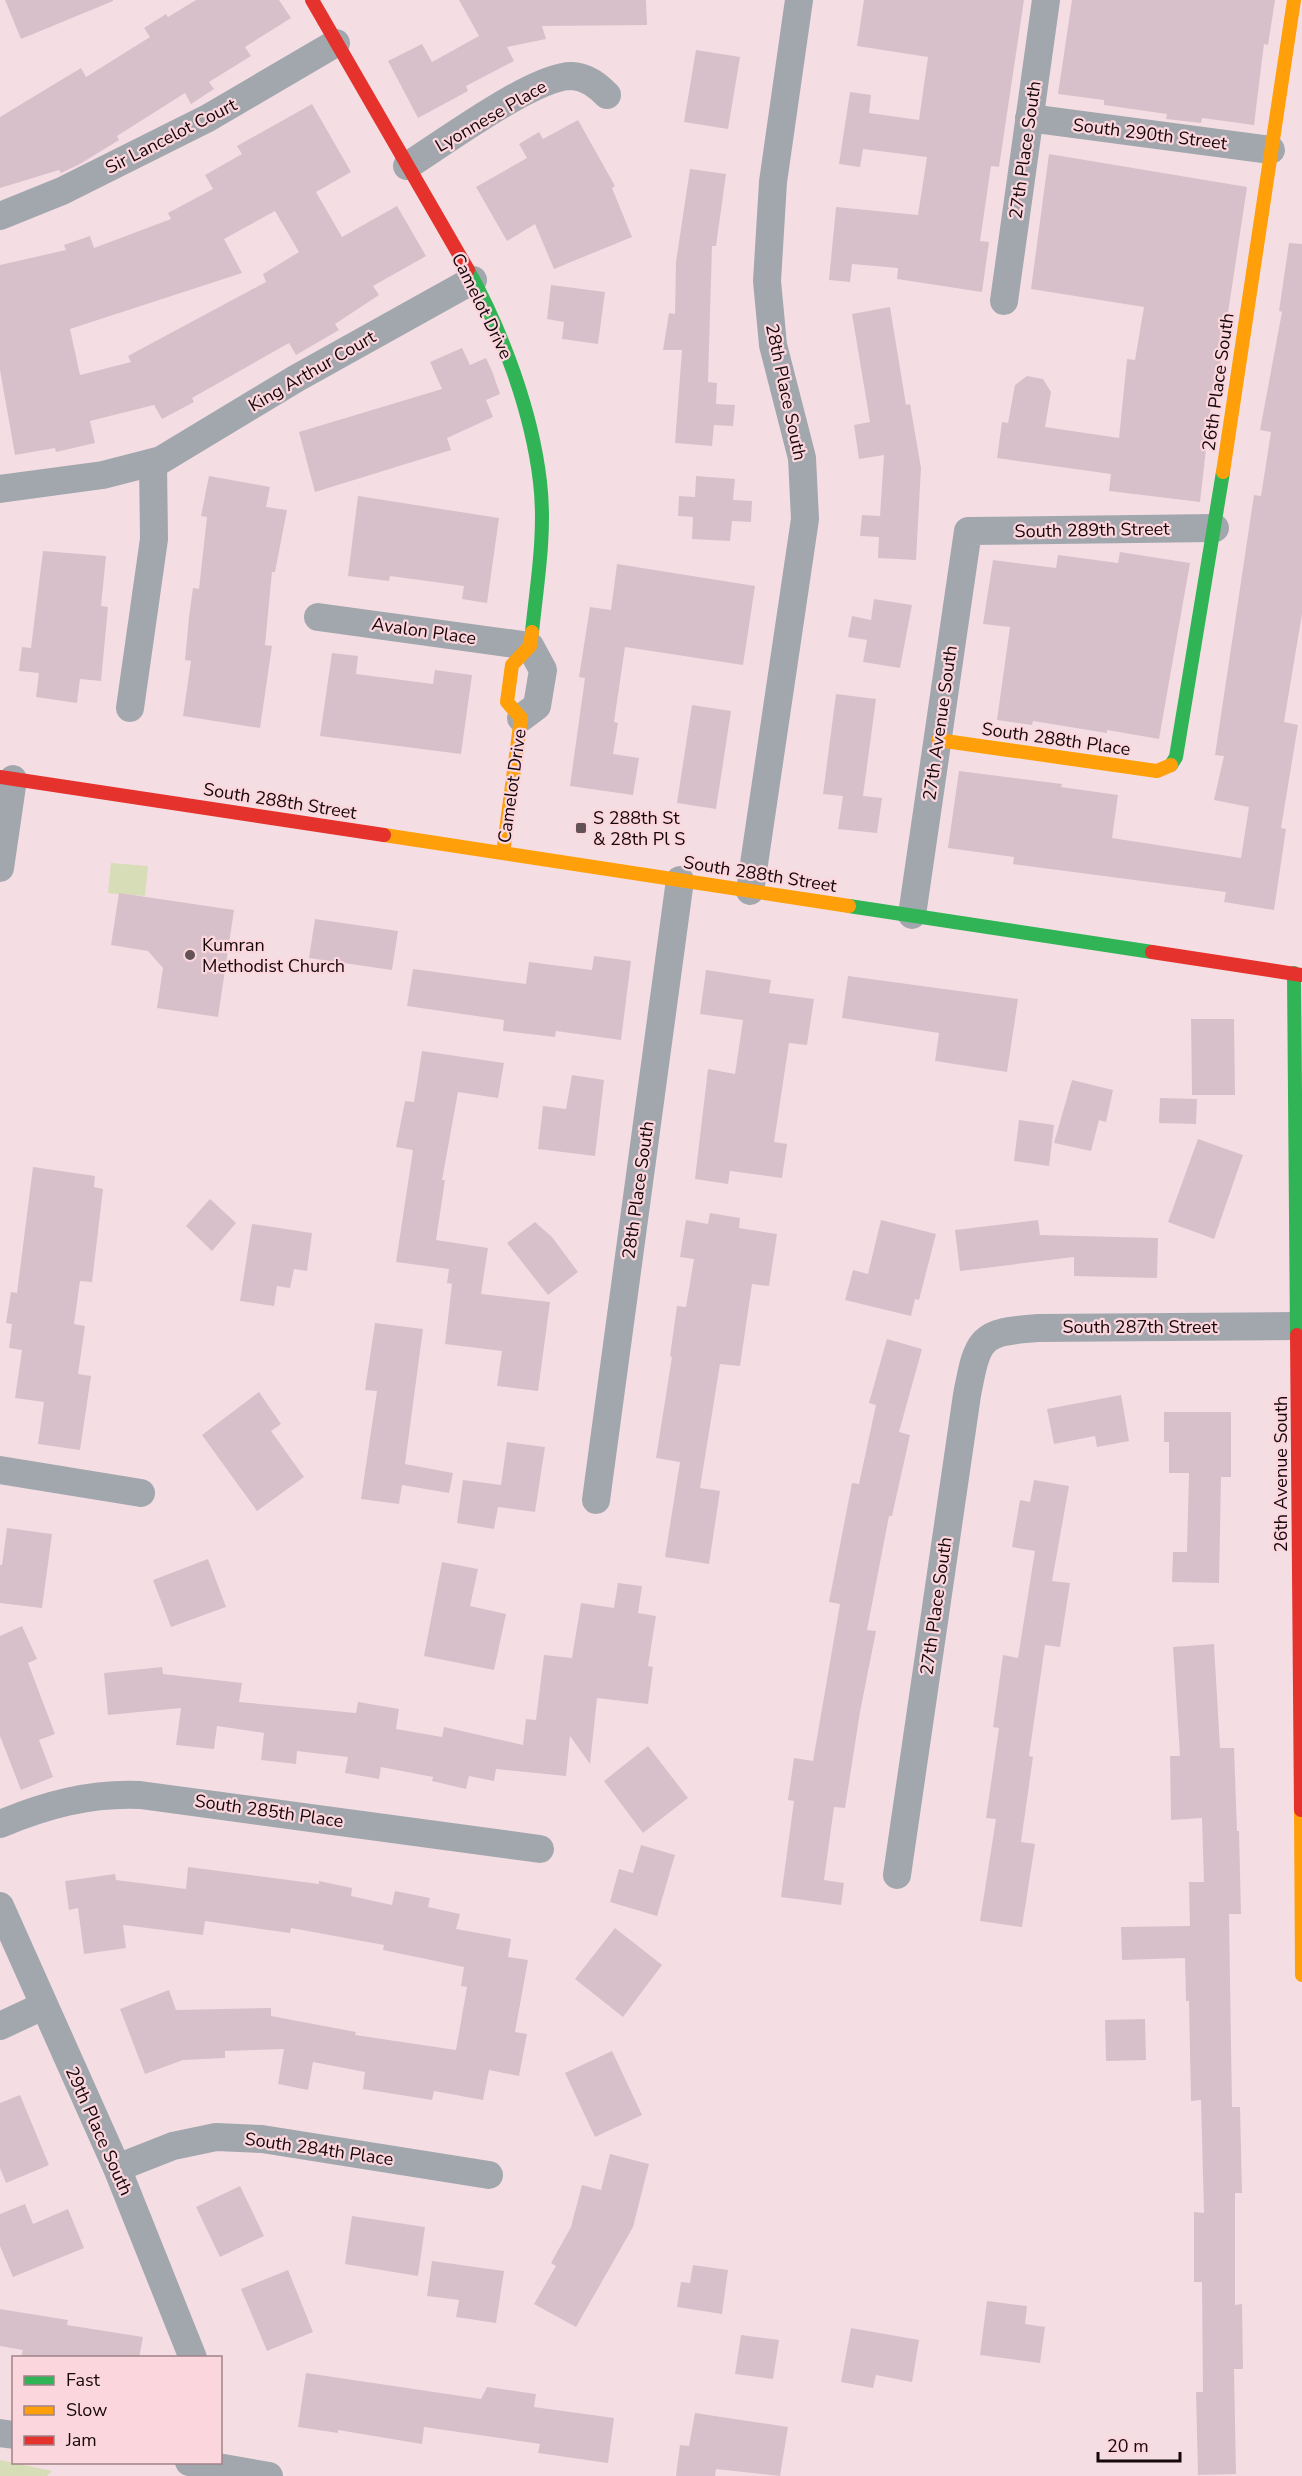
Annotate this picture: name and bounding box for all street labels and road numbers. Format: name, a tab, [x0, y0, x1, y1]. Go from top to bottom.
street label: Lyonnese Place	[431, 74, 551, 158]
street label: 27th Place South	[1003, 79, 1047, 221]
street label: Sir Lancelot Court	[101, 92, 241, 179]
street label: South 290th Street	[1072, 113, 1229, 155]
street label: Camelot Drive	[446, 249, 518, 363]
street label: 26th Place South	[1196, 311, 1240, 453]
street label: 28th Place South	[760, 321, 812, 463]
street label: King Arthur Court	[244, 324, 381, 417]
street label: South 289th Street	[1014, 517, 1170, 543]
street label: Avalon Place	[370, 612, 478, 650]
street label: 27th Avenue South	[917, 644, 963, 802]
street label: South 288th Place	[980, 717, 1132, 761]
street label: Camelot Drive	[492, 727, 532, 845]
street label: South 288th Street	[202, 777, 359, 825]
street label: South 288th Street	[682, 850, 839, 898]
street label: 28th Place South	[616, 1119, 660, 1261]
street label: South 287th Street	[1063, 1315, 1218, 1339]
street label: 26th Avenue South	[1269, 1396, 1293, 1552]
street label: 27th Place South	[914, 1535, 958, 1677]
street label: South 285th Place	[193, 1789, 345, 1833]
street label: 29th Place South	[60, 2063, 138, 2199]
street label: South 284th Place	[243, 2127, 395, 2171]

